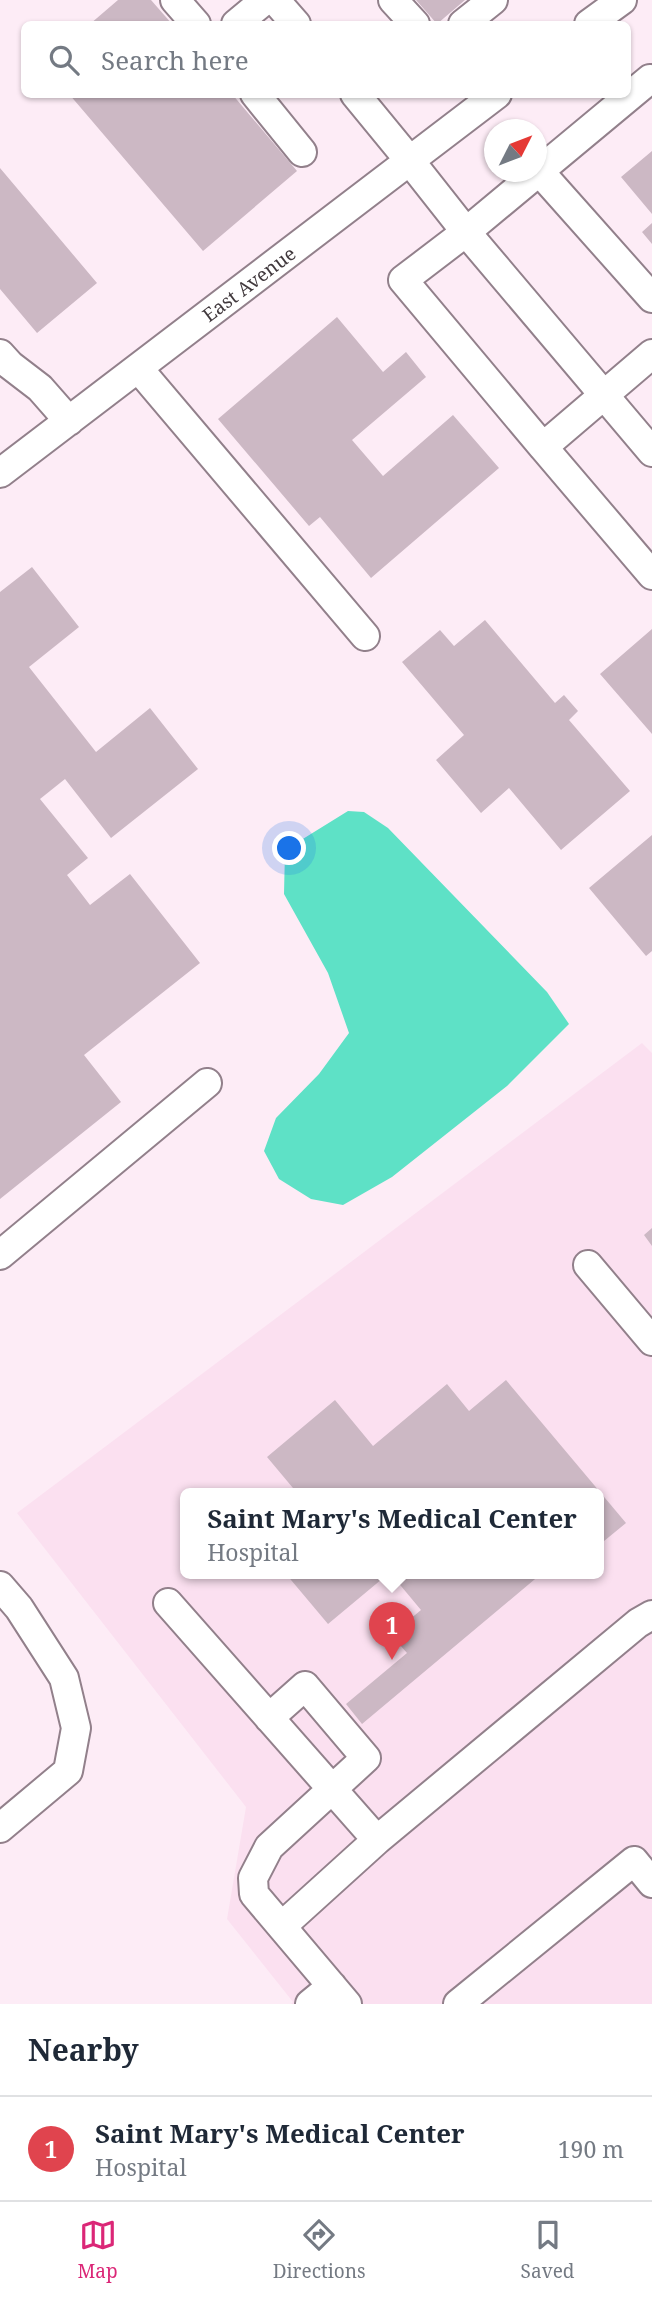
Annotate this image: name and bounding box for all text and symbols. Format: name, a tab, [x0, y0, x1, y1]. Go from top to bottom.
search box	[21, 21, 631, 98]
icon: search	[45, 41, 83, 79]
text: Search here	[101, 42, 249, 78]
north arrow	[484, 119, 547, 182]
street label: East Avenue	[197, 240, 301, 328]
your location	[272, 831, 306, 865]
popup	[180, 1488, 604, 1579]
text: Saint Mary's Medical Center	[207, 1500, 577, 1536]
text: Hospital	[207, 1536, 299, 1568]
pin: 1	[369, 1602, 415, 1660]
text: Nearby	[28, 2029, 139, 2070]
text: Saint Mary's Medical Center	[95, 2115, 465, 2151]
text: 1	[45, 2133, 58, 2165]
text: 190 m	[558, 2133, 624, 2165]
text: Hospital	[95, 2151, 187, 2183]
tab: Map	[78, 2216, 118, 2284]
tab: Directions	[273, 2216, 366, 2284]
tab: Saved	[521, 2216, 574, 2284]

